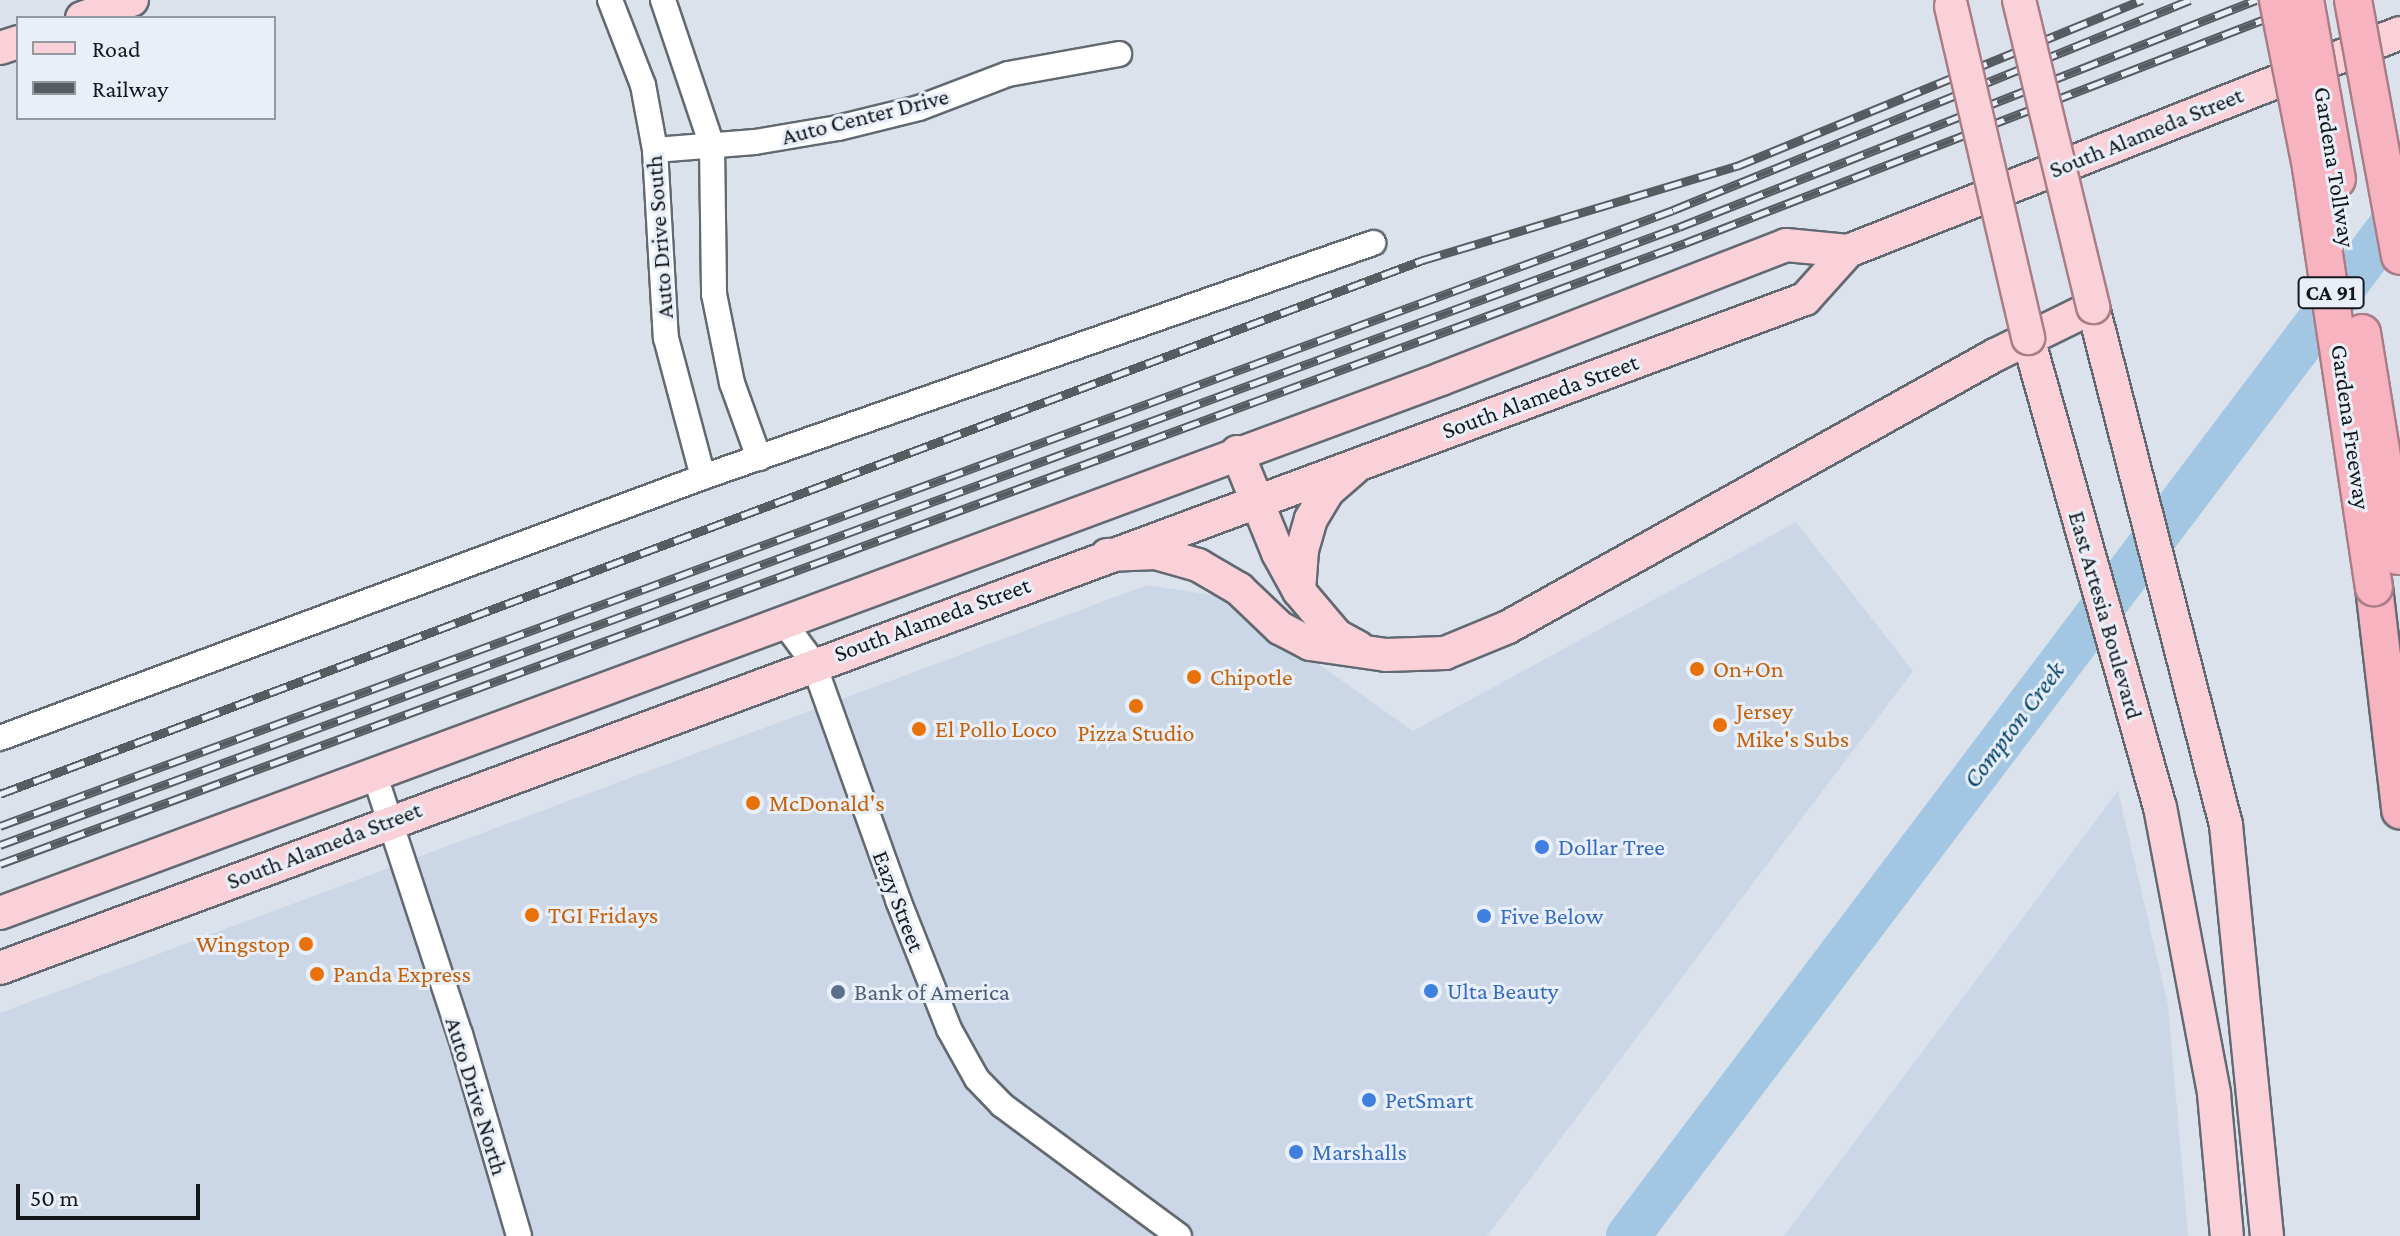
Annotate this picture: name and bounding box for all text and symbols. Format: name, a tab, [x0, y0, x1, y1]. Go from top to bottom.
legend	[16, 16, 276, 120]
text: Road	[92, 35, 141, 62]
text: Railway	[92, 75, 168, 102]
street label: South Alameda Street	[2045, 80, 2247, 184]
street label: Auto Center Drive	[778, 81, 952, 151]
street label: Gardena Tollway	[2308, 85, 2362, 249]
street label: Auto Drive South	[639, 154, 679, 320]
road number: CA 91	[2297, 275, 2365, 311]
street label: Gardena Freeway	[2325, 343, 2377, 511]
street label: South Alameda Street	[1438, 347, 1642, 445]
street label: East Artesia Boulevard	[2063, 508, 2149, 722]
street label: South Alameda Street	[830, 570, 1034, 668]
place label: On+On	[1713, 655, 1784, 683]
water label: Compton Creek	[1957, 656, 2071, 794]
marker: On+On	[1688, 660, 1706, 678]
place label: Chipotle	[1210, 663, 1293, 691]
marker: Chipotle	[1185, 668, 1203, 686]
marker: Pizza Studio	[1127, 697, 1145, 715]
place label: Jersey Mike's Subs	[1736, 697, 1849, 753]
place label: El Pollo Loco	[935, 715, 1057, 743]
marker: Jersey Mike's Subs	[1711, 716, 1729, 734]
place label: Pizza Studio	[1078, 719, 1194, 747]
marker: El Pollo Loco	[910, 720, 928, 738]
place label: McDonald's	[769, 789, 885, 817]
marker: McDonald's	[744, 794, 762, 812]
street label: South Alameda Street	[222, 795, 426, 895]
place label: Dollar Tree	[1558, 833, 1665, 861]
marker: Dollar Tree	[1533, 838, 1551, 856]
street label: Eazy Street	[867, 846, 931, 956]
place label: TGI Fridays	[548, 901, 658, 929]
place label: Five Below	[1500, 902, 1603, 930]
marker: TGI Fridays	[523, 906, 541, 924]
marker: Five Below	[1475, 907, 1493, 925]
place label: Wingstop	[196, 930, 290, 958]
marker: Wingstop	[297, 935, 315, 953]
place label: Panda Express	[333, 960, 471, 988]
marker: Panda Express	[308, 965, 326, 983]
place label: Ulta Beauty	[1447, 977, 1559, 1005]
place label: Bank of America	[854, 978, 1010, 1006]
marker: Ulta Beauty	[1422, 982, 1440, 1000]
marker: Bank of America	[829, 983, 847, 1001]
street label: Auto Drive North	[439, 1013, 515, 1179]
place label: PetSmart	[1385, 1086, 1473, 1114]
marker: PetSmart	[1360, 1091, 1378, 1109]
place label: Marshalls	[1312, 1138, 1407, 1166]
marker: Marshalls	[1287, 1143, 1305, 1161]
scale bar	[20, 1168, 204, 1218]
text: 50 m	[30, 1184, 79, 1211]

